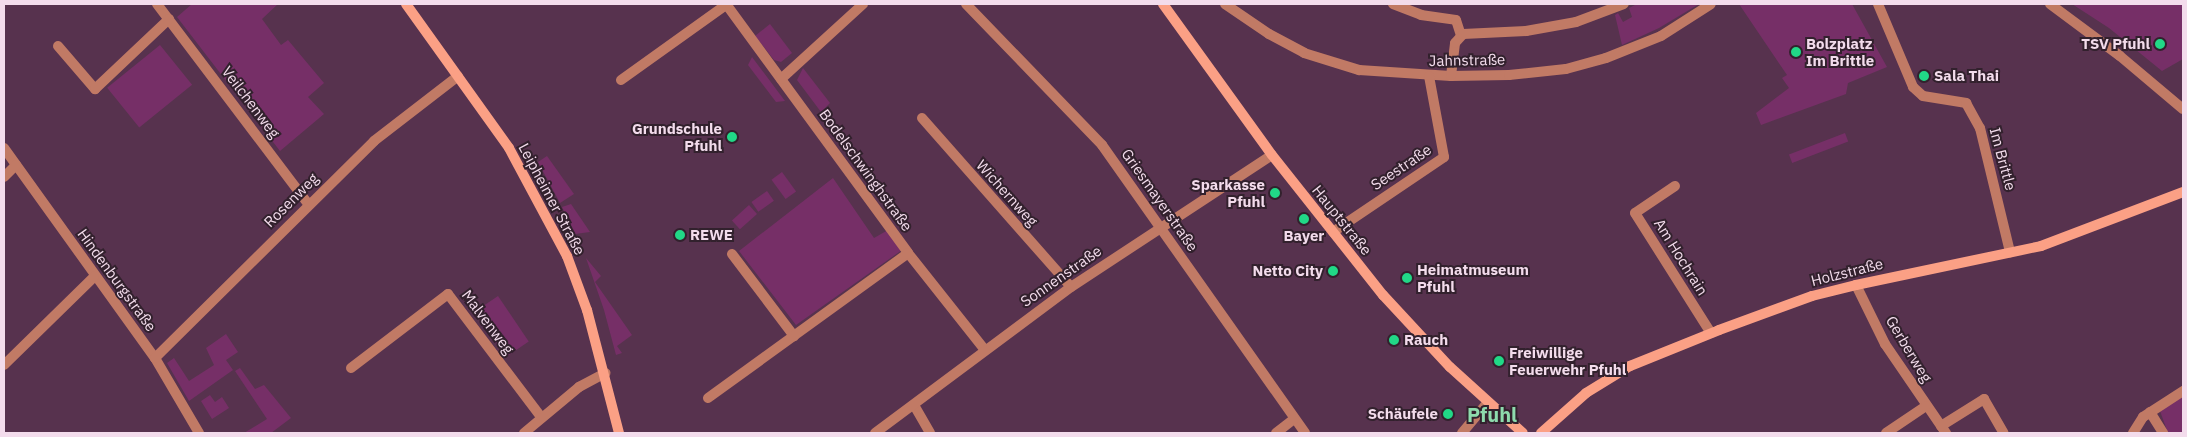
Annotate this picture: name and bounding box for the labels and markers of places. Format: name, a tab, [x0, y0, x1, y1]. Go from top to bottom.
place label: Bolzplatz Im Brittle	[1806, 34, 1874, 69]
place label: TSV Pfuhl	[2081, 35, 2150, 53]
marker: TSV Pfuhl	[2154, 38, 2166, 50]
marker: Bolzplatz Im Brittle	[1790, 46, 1802, 58]
place label: Sala Thai	[1934, 67, 1999, 85]
marker: Sala Thai	[1918, 70, 1930, 82]
place label: Grundschule Pfuhl	[632, 119, 722, 154]
marker: Grundschule Pfuhl	[726, 131, 738, 143]
place label: Sparkasse Pfuhl	[1191, 175, 1265, 210]
marker: Sparkasse Pfuhl	[1269, 187, 1281, 199]
marker: Bayer	[1298, 213, 1310, 225]
place label: REWE	[690, 226, 733, 244]
place label: Bayer	[1284, 227, 1324, 245]
marker: REWE	[674, 229, 686, 241]
place label: Heimatmuseum Pfuhl	[1417, 260, 1529, 295]
place label: Netto City	[1253, 262, 1323, 280]
marker: Netto City	[1327, 265, 1339, 277]
marker: Heimatmuseum Pfuhl	[1401, 272, 1413, 284]
place label: Rauch	[1404, 331, 1448, 349]
marker: Rauch	[1388, 334, 1400, 346]
place label: Freiwillige Feuerwehr Pfuhl	[1509, 343, 1626, 378]
marker: Freiwillige Feuerwehr Pfuhl	[1493, 355, 1505, 367]
place label: Schäufele	[1368, 405, 1438, 423]
marker: Schäufele	[1442, 408, 1454, 420]

